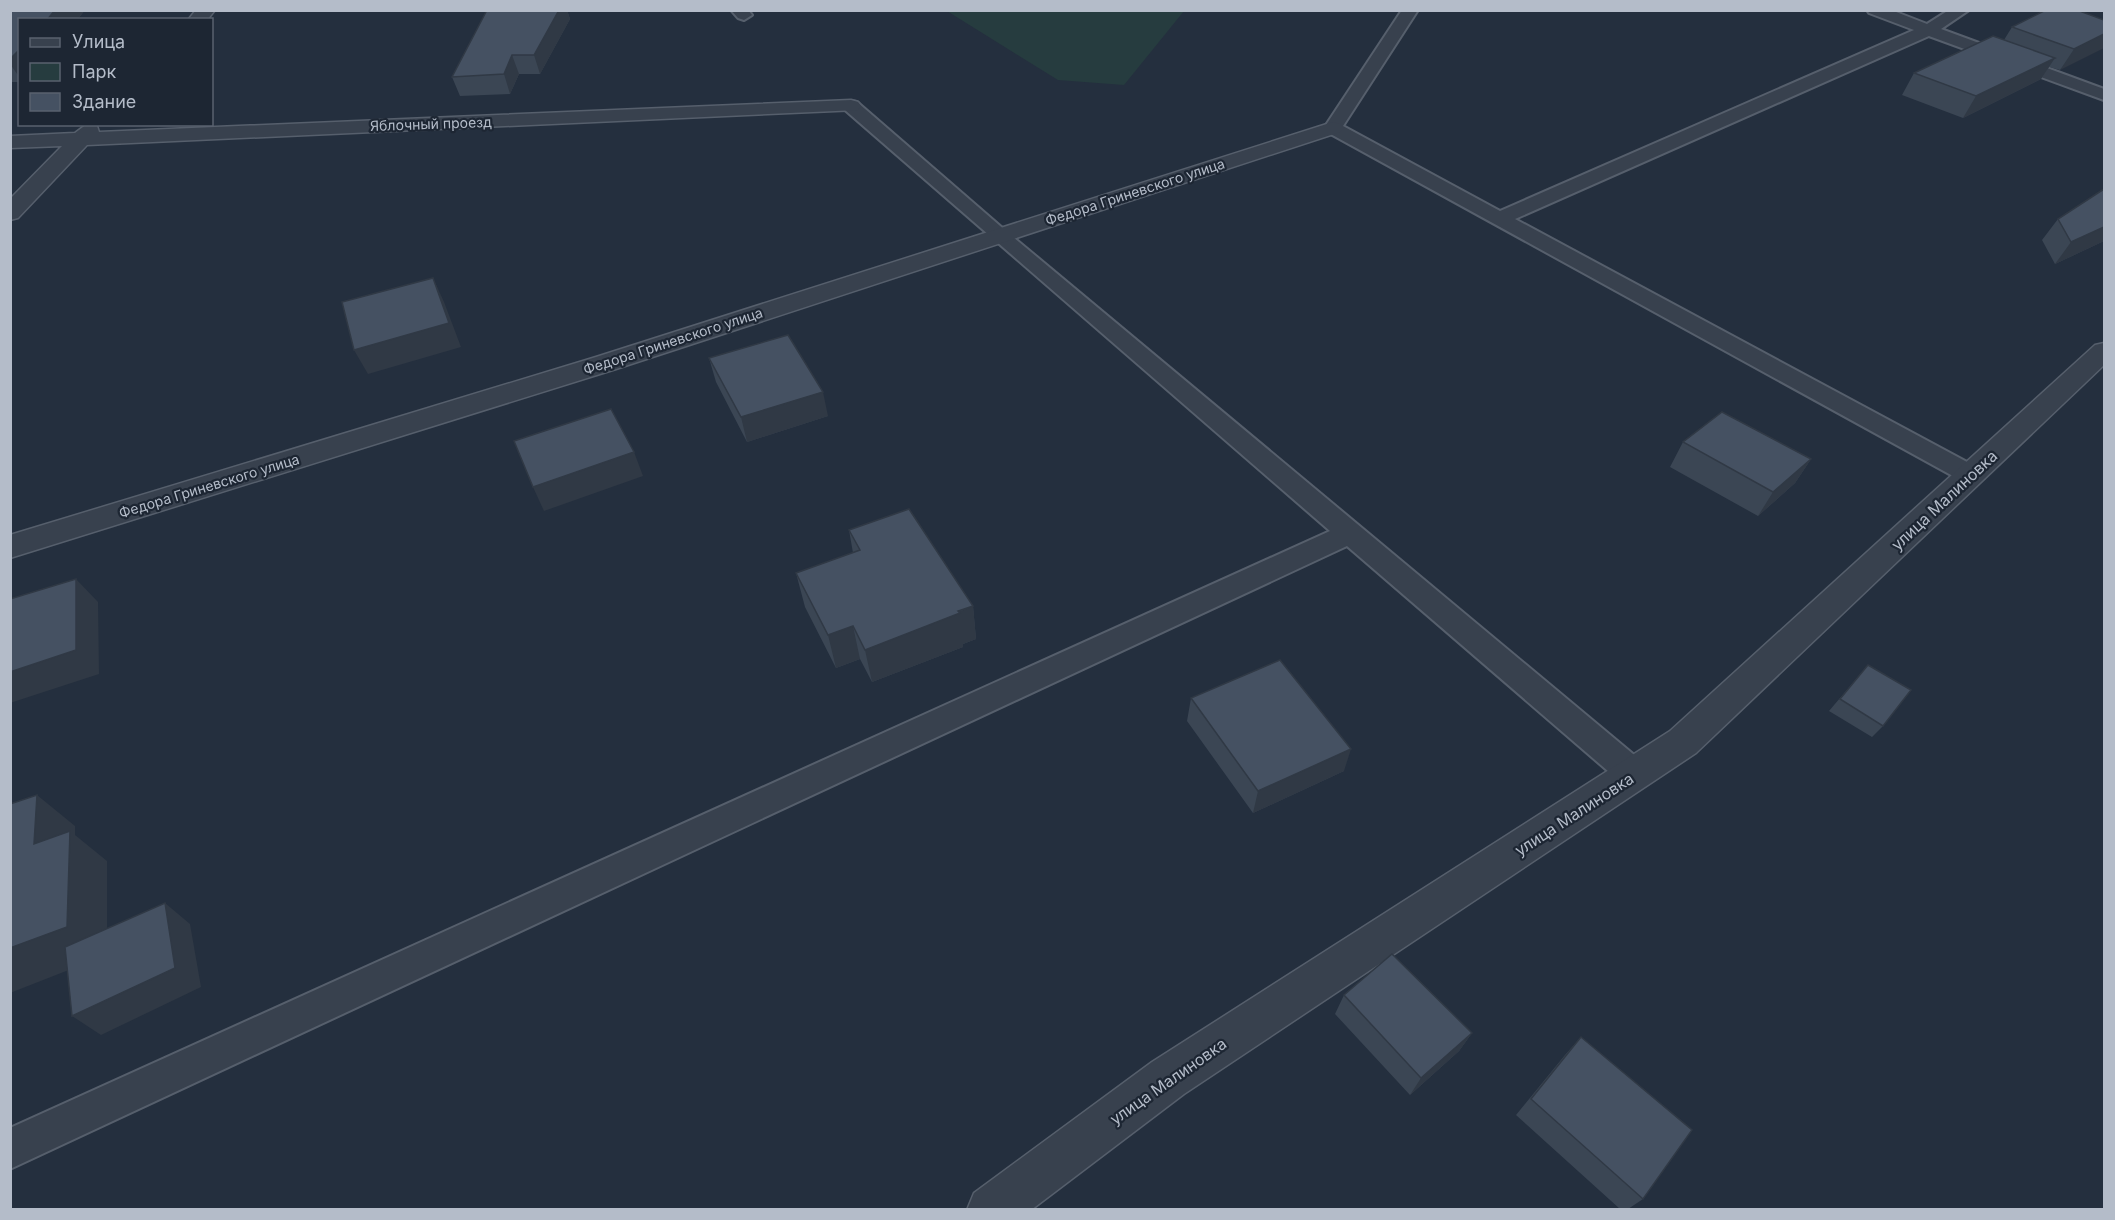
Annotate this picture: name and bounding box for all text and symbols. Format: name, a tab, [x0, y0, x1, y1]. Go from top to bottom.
legend	[18, 18, 213, 126]
text: Улица	[72, 31, 125, 52]
text: Парк	[72, 61, 117, 82]
text: Здание	[72, 91, 136, 112]
street label: Яблочный проезд	[370, 113, 492, 134]
street label: Федора Гриневского улица	[1043, 154, 1227, 229]
street label: Федора Гриневского улица	[581, 303, 765, 378]
street label: улица Малиновка	[1887, 446, 2001, 554]
street label: Федора Гриневского улица	[117, 450, 301, 521]
street label: улица Малиновка	[1511, 768, 1637, 860]
street label: улица Малиновка	[1106, 1033, 1230, 1129]

